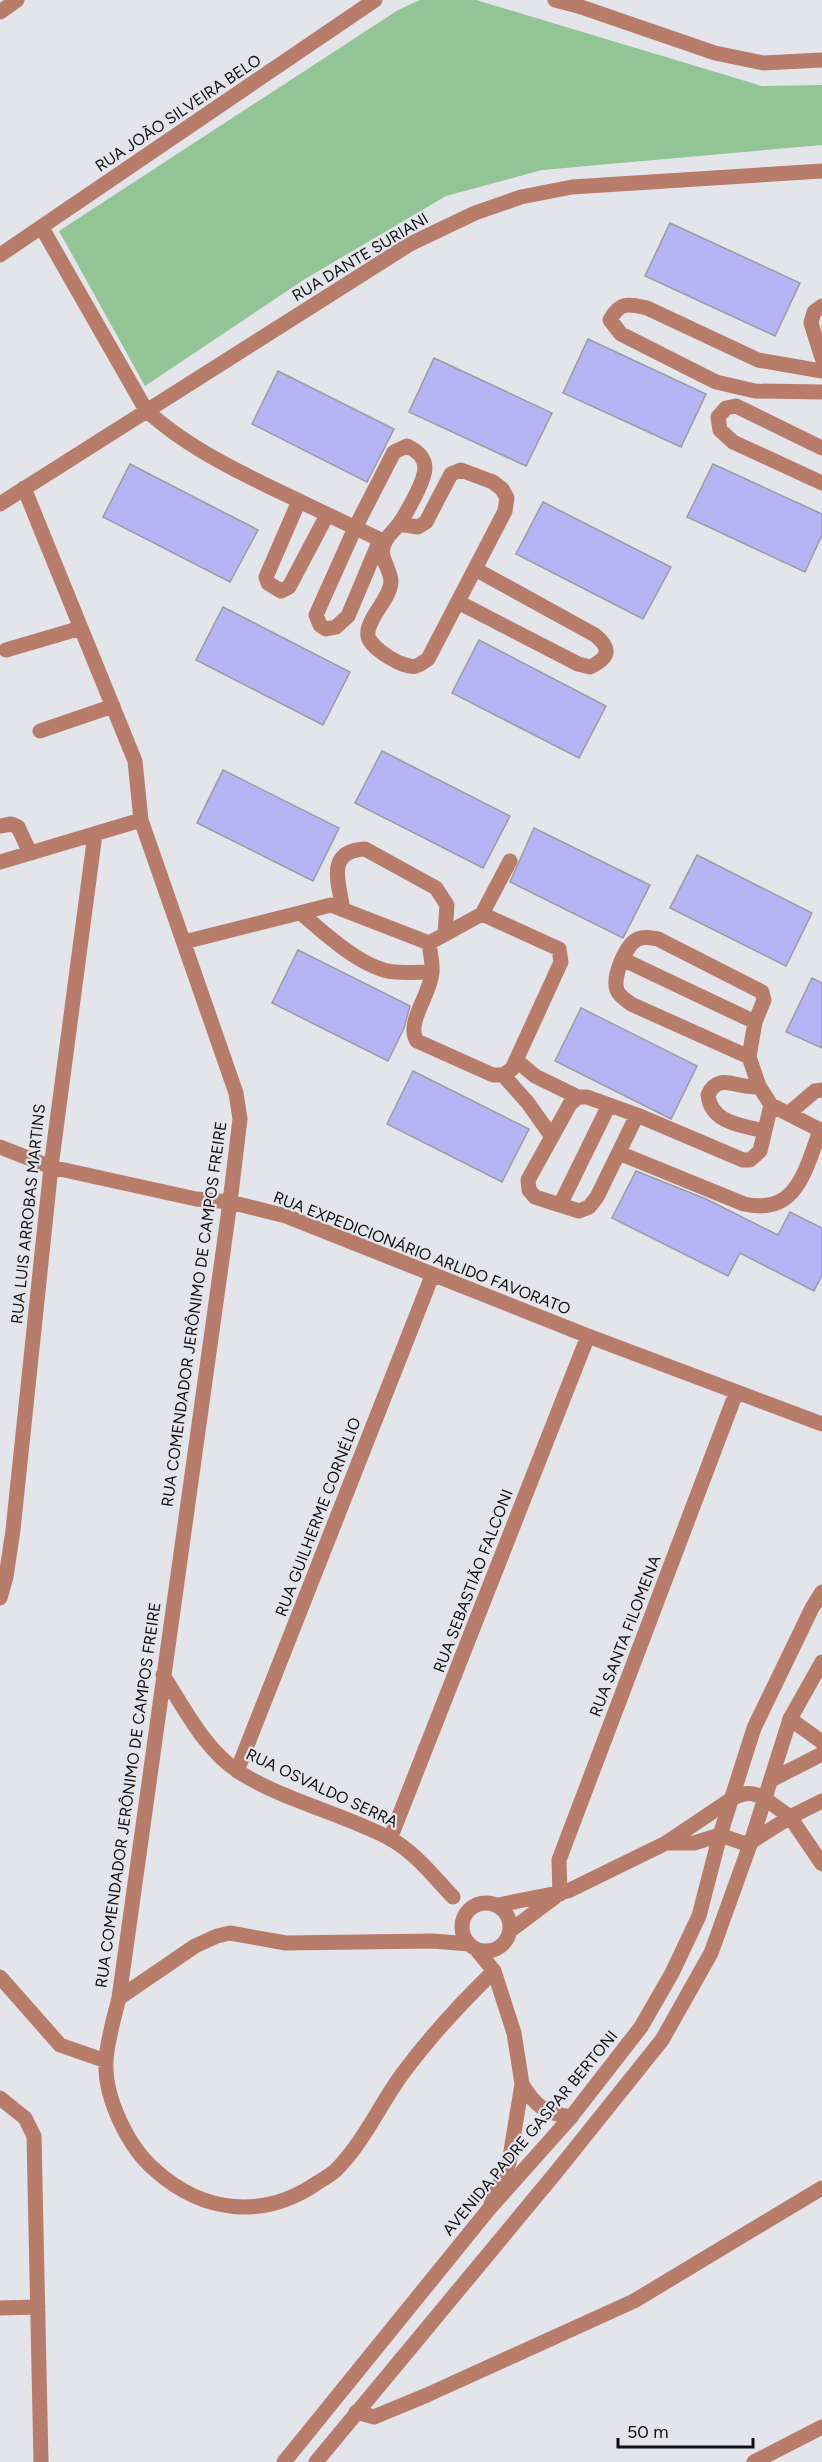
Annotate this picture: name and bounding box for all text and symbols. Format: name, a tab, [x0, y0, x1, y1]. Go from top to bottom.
street label: RUA JOÃO SILVEIRA BELO	[91, 50, 265, 176]
street label: RUA DANTE SURIANI	[288, 209, 432, 305]
street label: RUA LUIS ARROBAS MARTINS	[7, 1103, 49, 1325]
street label: RUA COMENDADOR JERÔNIMO DE CAMPOS FREIRE	[158, 1120, 230, 1508]
street label: RUA EXPEDICIONÁRIO ARLIDO FAVORATO	[271, 1187, 573, 1319]
street label: RUA GUILHERME CORNÉLIO	[271, 1415, 365, 1619]
street label: RUA SEBASTIÃO FALCONI	[429, 1487, 517, 1675]
street label: RUA SANTA FILOMENA	[585, 1552, 665, 1719]
street label: RUA COMENDADOR JERÔNIMO DE CAMPOS FREIRE	[92, 1601, 164, 1989]
street label: RUA OSVALDO SERRA	[243, 1744, 401, 1832]
street label: AVENIDA PADRE GASPAR BERTONI	[439, 2027, 621, 2239]
scale bar	[618, 2411, 753, 2449]
text: 50 m	[627, 2421, 669, 2443]

